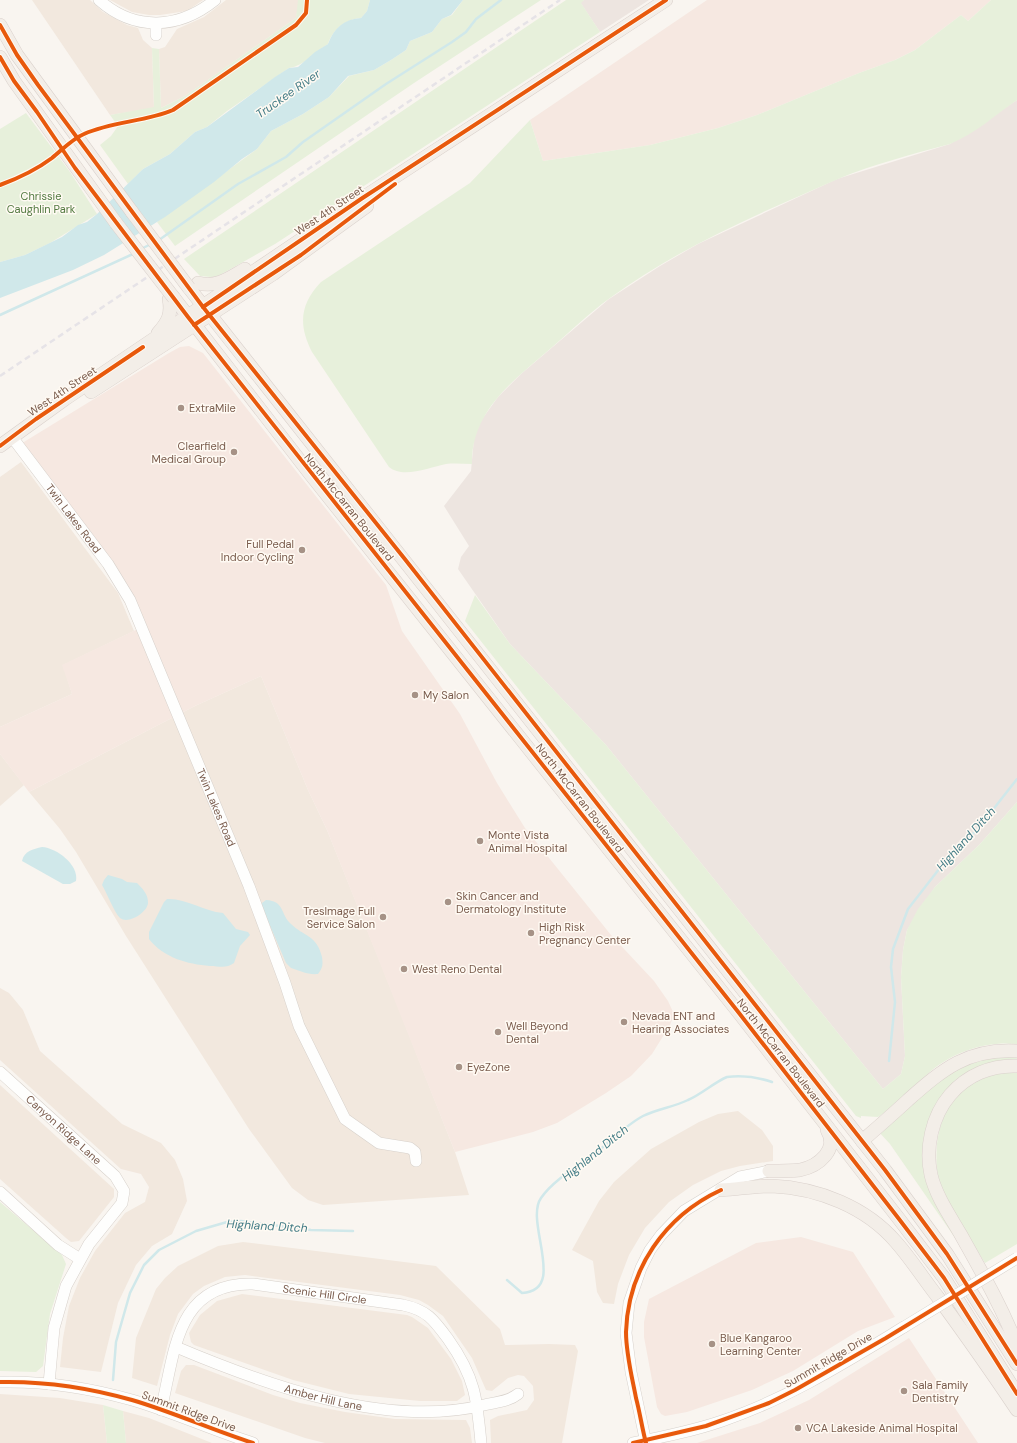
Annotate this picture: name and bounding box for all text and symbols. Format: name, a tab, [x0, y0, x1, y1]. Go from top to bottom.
water label: Truckee River	[253, 66, 324, 122]
street label: West 4th Street	[292, 182, 366, 238]
park label: Chrissie Caughlin Park	[7, 189, 76, 216]
street label: West 4th Street	[25, 363, 99, 419]
place label: ExtraMile	[189, 401, 236, 415]
marker: ExtraMile	[176, 403, 186, 413]
place label: Clearfield Medical Group	[151, 439, 226, 466]
marker: Clearfield Medical Group	[229, 447, 239, 457]
street label: North McCarran Boulevard	[301, 450, 397, 564]
street label: Twin Lakes Road	[43, 481, 104, 556]
place label: Full Pedal Indoor Cycling	[221, 537, 294, 564]
marker: Full Pedal Indoor Cycling	[297, 545, 307, 555]
place label: My Salon	[423, 688, 469, 702]
marker: My Salon	[410, 690, 420, 700]
street label: North McCarran Boulevard	[533, 741, 627, 855]
street label: Twin Lakes Road	[194, 766, 239, 849]
water label: Highland Ditch	[933, 803, 999, 875]
place label: Monte Vista Animal Hospital	[488, 828, 567, 855]
marker: Monte Vista Animal Hospital	[475, 836, 485, 846]
place label: Skin Cancer and Dermatology Institute	[456, 889, 566, 916]
marker: Skin Cancer and Dermatology Institute	[443, 897, 453, 907]
place label: TresImage Full Service Salon	[303, 904, 375, 931]
marker: TresImage Full Service Salon	[378, 912, 388, 922]
place label: High Risk Pregnancy Center	[539, 920, 630, 947]
marker: High Risk Pregnancy Center	[526, 928, 536, 938]
place label: West Reno Dental	[412, 962, 502, 976]
marker: West Reno Dental	[399, 964, 409, 974]
street label: North McCarran Boulevard	[734, 996, 828, 1110]
place label: Nevada ENT and Hearing Associates	[632, 1009, 729, 1036]
marker: Nevada ENT and Hearing Associates	[619, 1017, 629, 1027]
place label: Well Beyond Dental	[506, 1019, 568, 1046]
marker: Well Beyond Dental	[493, 1027, 503, 1037]
place label: EyeZone	[467, 1060, 510, 1074]
marker: EyeZone	[454, 1062, 464, 1072]
street label: Canyon Ridge Lane	[23, 1092, 104, 1167]
water label: Highland Ditch	[558, 1121, 632, 1185]
water label: Highland Ditch	[226, 1216, 308, 1236]
street label: Scenic Hill Circle	[282, 1281, 368, 1307]
street label: Summit Ridge Drive	[781, 1329, 875, 1391]
place label: Blue Kangaroo Learning Center	[720, 1331, 801, 1358]
marker: Blue Kangaroo Learning Center	[707, 1339, 717, 1349]
place label: Sala Family Dentistry	[912, 1378, 968, 1405]
street label: Amber Hill Lane	[283, 1381, 363, 1413]
marker: Sala Family Dentistry	[899, 1386, 909, 1396]
street label: Summit Ridge Drive	[140, 1387, 238, 1435]
place label: VCA Lakeside Animal Hospital	[806, 1421, 958, 1435]
marker: VCA Lakeside Animal Hospital	[793, 1423, 803, 1433]

